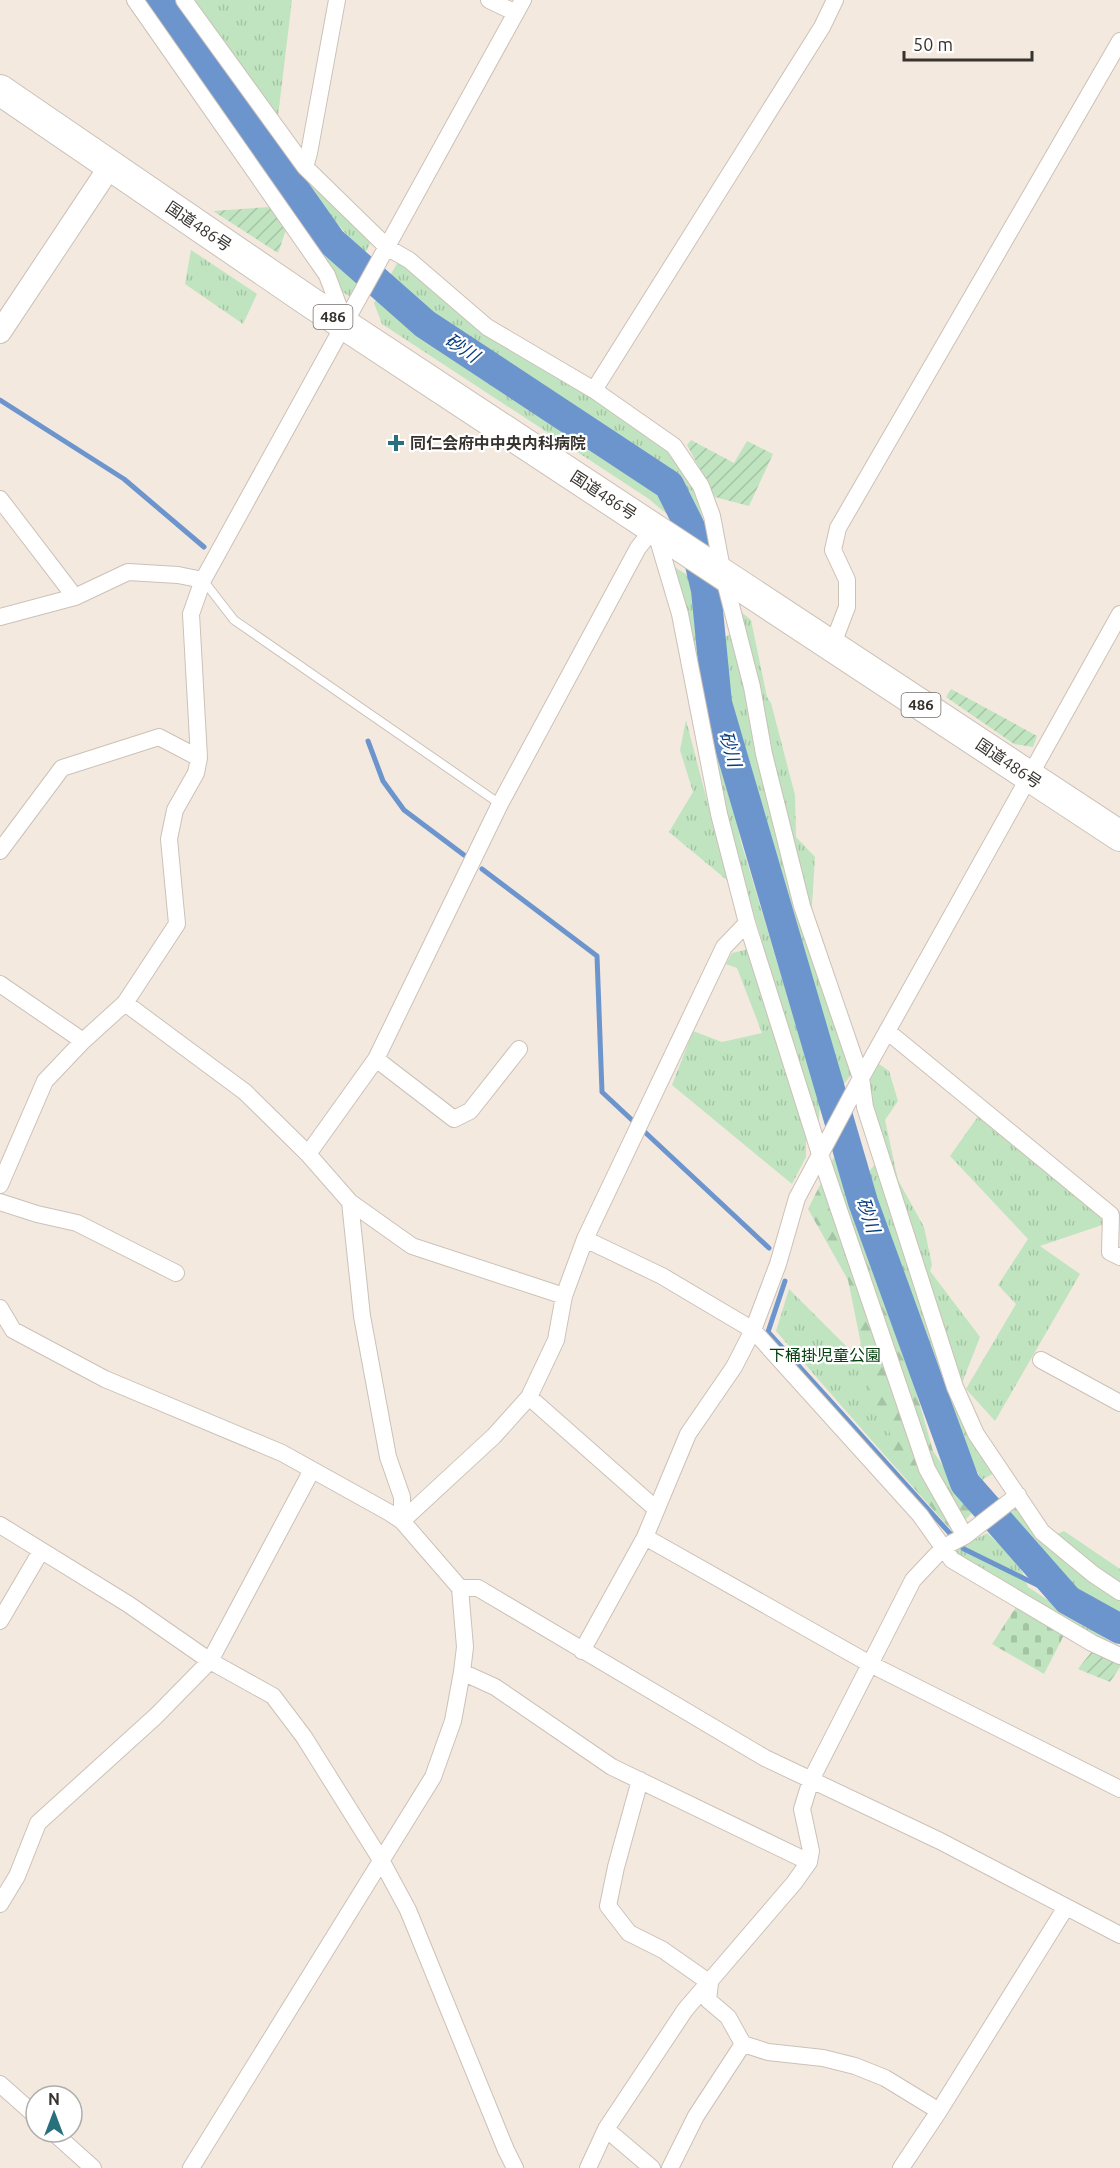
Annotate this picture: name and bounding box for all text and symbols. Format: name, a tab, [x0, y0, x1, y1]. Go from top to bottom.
scale bar	[904, 24, 1032, 62]
text: 50 m	[913, 34, 953, 54]
street label: 国道486号	[163, 198, 235, 254]
road number: 486	[314, 305, 352, 329]
water label: 砂川	[442, 329, 485, 367]
marker: 同仁会府中中央内科病院	[387, 434, 405, 452]
place label: 同仁会府中中央内科病院	[410, 434, 586, 452]
street label: 国道486号	[568, 467, 640, 523]
road number: 486	[902, 693, 940, 717]
water label: 砂川	[716, 729, 746, 771]
street label: 国道486号	[973, 735, 1045, 791]
water label: 砂川	[854, 1194, 885, 1237]
park label: 下桶掛児童公園	[769, 1346, 881, 1364]
north arrow	[24, 2084, 84, 2144]
text: N	[48, 2090, 60, 2108]

